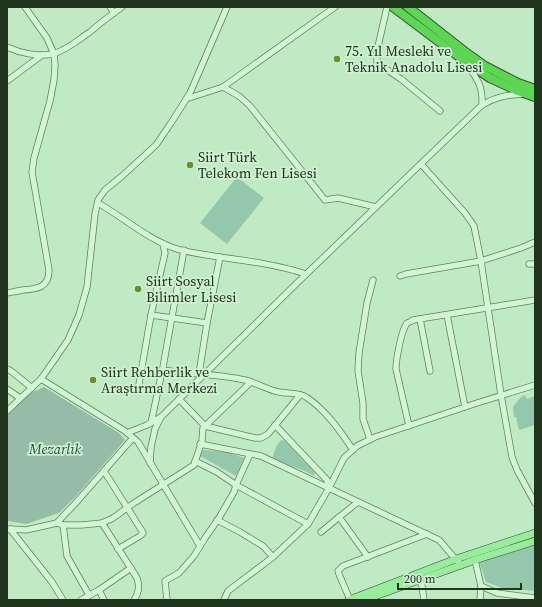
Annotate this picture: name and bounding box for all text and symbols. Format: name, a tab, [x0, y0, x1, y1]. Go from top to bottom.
place label: 75. Yıl Mesleki ve Teknik Anadolu Lisesi	[345, 41, 483, 77]
marker: 75. Yıl Mesleki ve Teknik Anadolu Lisesi	[332, 54, 342, 64]
place label: Siirt Türk Telekom Fen Lisesi	[198, 147, 317, 183]
marker: Siirt Türk Telekom Fen Lisesi	[185, 160, 195, 170]
place label: Siirt Sosyal Bilimler Lisesi	[146, 271, 236, 307]
marker: Siirt Sosyal Bilimler Lisesi	[133, 284, 143, 294]
place label: Siirt Rehberlik ve Araştırma Merkezi	[101, 362, 217, 398]
marker: Siirt Rehberlik ve Araştırma Merkezi	[88, 375, 98, 385]
park label: Mezarlık	[28, 439, 81, 459]
scale bar	[398, 565, 521, 591]
text: 200 m	[404, 571, 436, 587]

